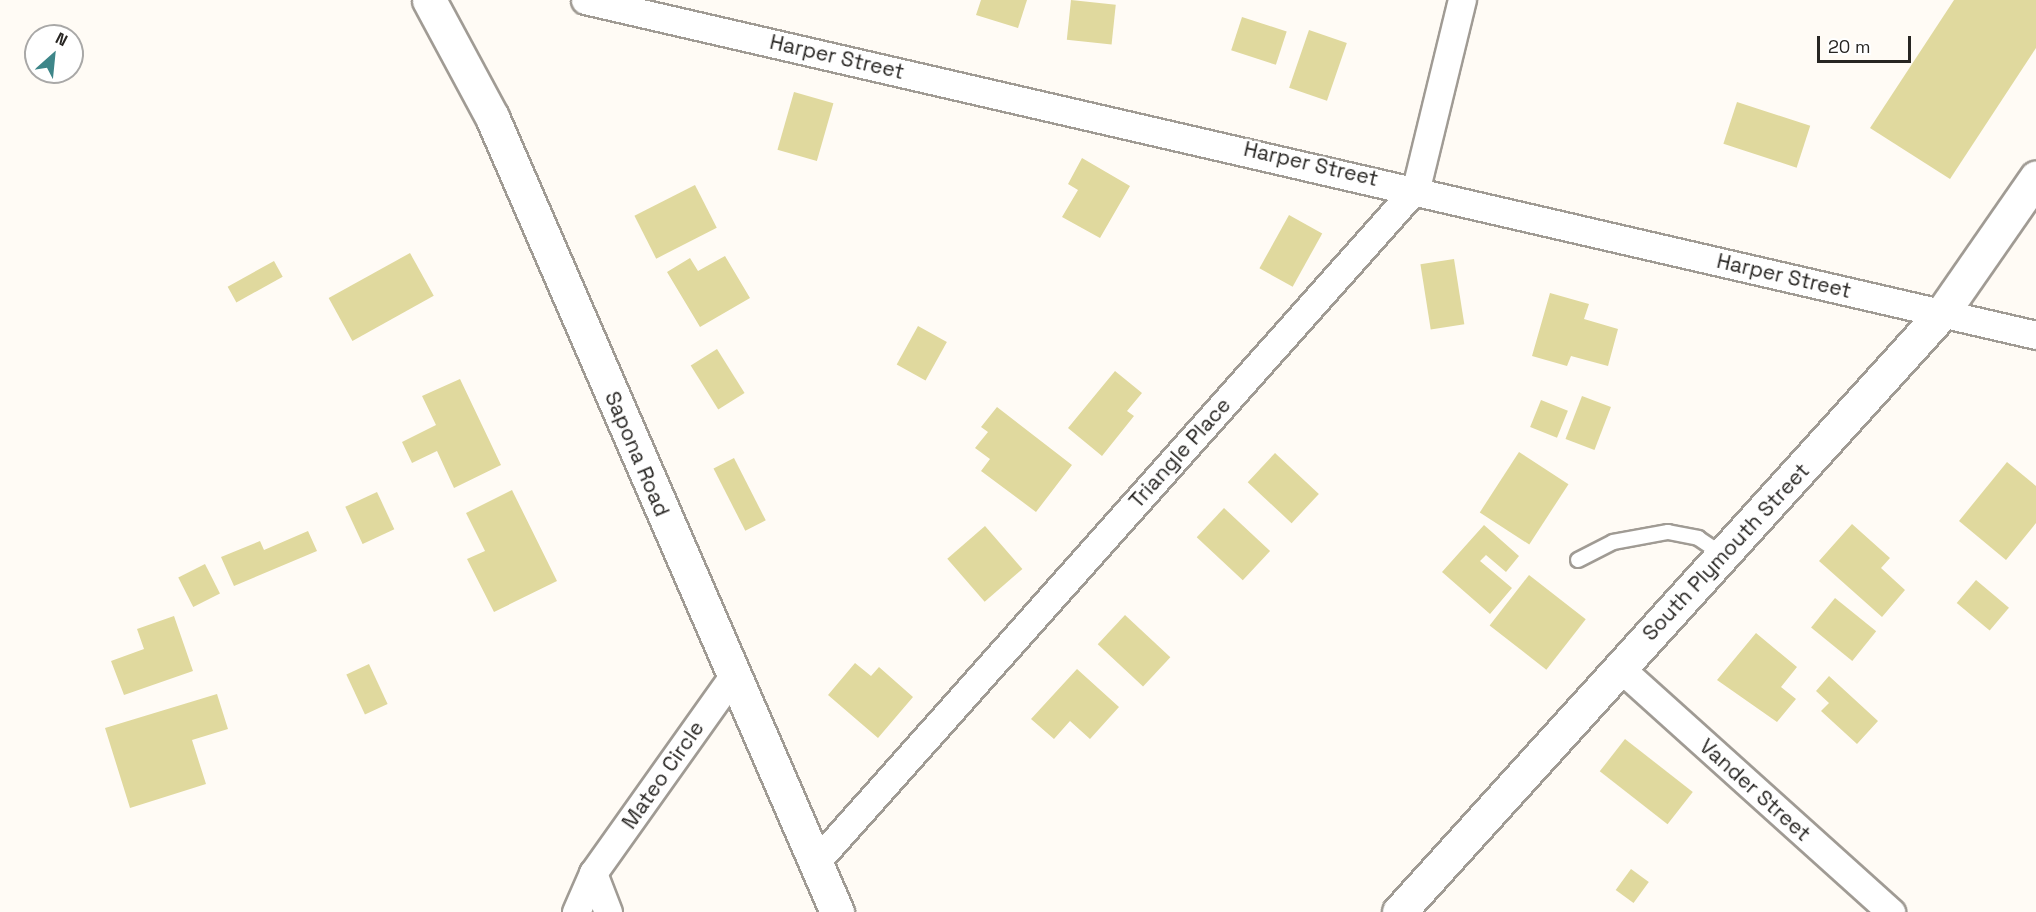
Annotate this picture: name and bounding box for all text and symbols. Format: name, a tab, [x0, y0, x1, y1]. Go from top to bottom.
north arrow	[24, 24, 84, 84]
scale bar	[1820, 24, 1914, 62]
text: N	[52, 28, 71, 51]
street label: Harper Street	[767, 29, 907, 85]
text: 20 m	[1828, 35, 1871, 58]
street label: Harper Street	[1241, 136, 1381, 192]
street label: Harper Street	[1714, 248, 1854, 304]
street label: Sapona Road	[599, 388, 675, 520]
street label: Triangle Place	[1124, 393, 1236, 513]
street label: South Plymouth Street	[1637, 458, 1815, 646]
street label: Mateo Circle	[617, 716, 709, 834]
street label: Vander Street	[1694, 734, 1816, 846]

